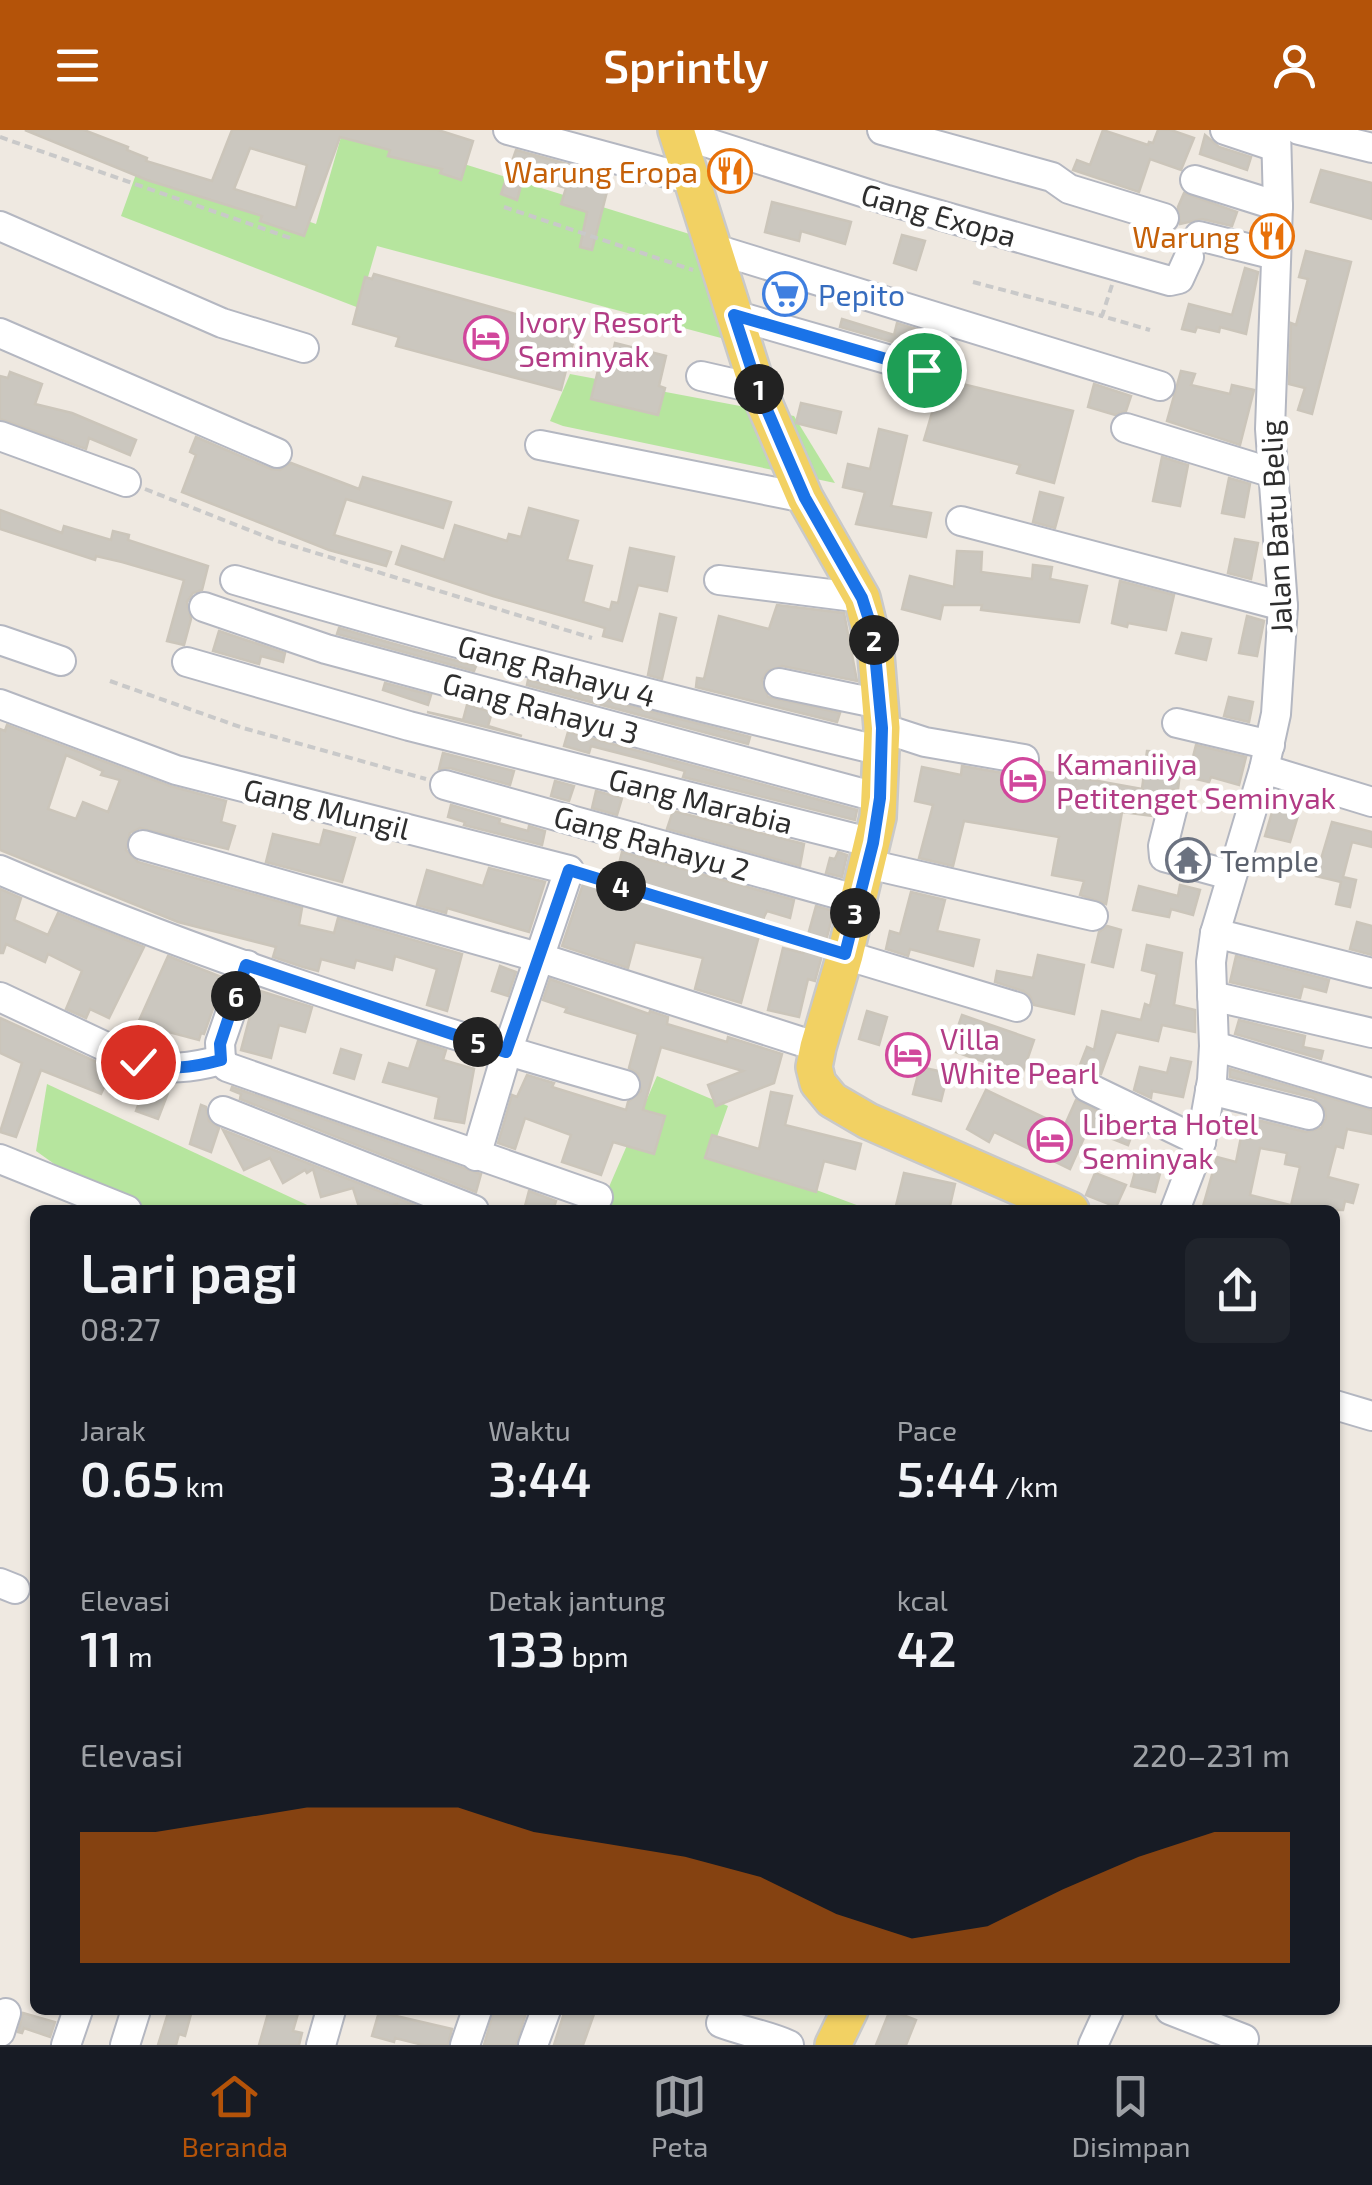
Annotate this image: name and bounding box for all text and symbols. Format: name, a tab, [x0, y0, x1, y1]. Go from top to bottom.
icon: menu	[50, 38, 105, 93]
text: Sprintly	[603, 38, 769, 92]
icon: person	[1267, 38, 1322, 93]
restaurant icon: Warung Eropa	[707, 148, 753, 194]
place label: Warung Eropa	[504, 153, 698, 189]
street label: Gang Exopa	[857, 175, 1021, 253]
restaurant icon: Warung	[1249, 213, 1295, 259]
place label: Warung	[1132, 218, 1240, 254]
supermarket icon: Pepito	[762, 271, 808, 317]
place label: Pepito	[818, 276, 905, 312]
place label: Ivory Resort Seminyak	[518, 303, 683, 373]
hotel icon: Ivory Resort Seminyak	[463, 315, 509, 361]
pin	[882, 328, 967, 413]
icon: arrive	[897, 343, 952, 398]
pin: 1	[734, 364, 784, 414]
text: 1	[753, 372, 765, 406]
street label: Jalan Batu Belig	[1251, 419, 1299, 635]
pin: 2	[849, 615, 899, 665]
text: 2	[866, 623, 882, 657]
street label: Gang Rahayu 4	[454, 626, 660, 714]
street label: Gang Rahayu 3	[439, 664, 643, 750]
place label: Kamaniiya Petitenget Seminyak	[1056, 745, 1336, 815]
hotel icon: Kamaniiya Petitenget Seminyak	[1000, 757, 1046, 803]
street label: Gang Marabia	[605, 760, 797, 840]
street label: Gang Mungil	[240, 770, 414, 846]
street label: Gang Rahayu 2	[550, 797, 754, 887]
temple icon: Temple	[1165, 837, 1211, 883]
place label: Temple	[1220, 842, 1319, 878]
pin: 4	[596, 861, 646, 911]
text: 4	[612, 869, 630, 903]
pin: 3	[830, 888, 880, 938]
text: 3	[847, 896, 863, 930]
pin: 6	[211, 971, 261, 1021]
text: 6	[228, 979, 244, 1013]
pin: 5	[453, 1017, 503, 1067]
pin	[96, 1020, 181, 1105]
place label: Villa White Pearl	[940, 1020, 1099, 1090]
text: 5	[470, 1025, 486, 1059]
hotel icon: Villa White Pearl	[885, 1032, 931, 1078]
icon: check	[111, 1035, 166, 1090]
place label: Liberta Hotel Seminyak	[1082, 1105, 1258, 1175]
hotel icon: Liberta Hotel Seminyak	[1027, 1117, 1073, 1163]
text: Lari pagi	[80, 1238, 299, 1304]
button: share	[1185, 1238, 1290, 1343]
text: 08:27	[80, 1309, 161, 1347]
text: Jarak	[80, 1413, 146, 1447]
text: Waktu	[488, 1413, 571, 1447]
text: Pace	[897, 1413, 957, 1447]
text: 0.65	[80, 1447, 179, 1507]
text: 3:44	[488, 1447, 592, 1507]
text: 5:44	[897, 1447, 999, 1507]
text: km	[179, 1469, 224, 1503]
text: /km	[999, 1469, 1059, 1503]
text: Elevasi	[80, 1583, 170, 1617]
text: Detak jantung	[488, 1583, 665, 1617]
text: kcal	[897, 1583, 948, 1617]
text: 11	[80, 1617, 122, 1677]
text: 133	[488, 1617, 565, 1677]
text: 42	[897, 1617, 957, 1677]
text: m	[122, 1639, 153, 1673]
text: bpm	[565, 1639, 628, 1673]
text: Elevasi	[80, 1735, 183, 1773]
text: 220–231 m	[1132, 1735, 1290, 1773]
tab: Beranda	[181, 2069, 288, 2163]
tab: Peta	[651, 2069, 708, 2163]
tab: Disimpan	[1071, 2069, 1191, 2163]

